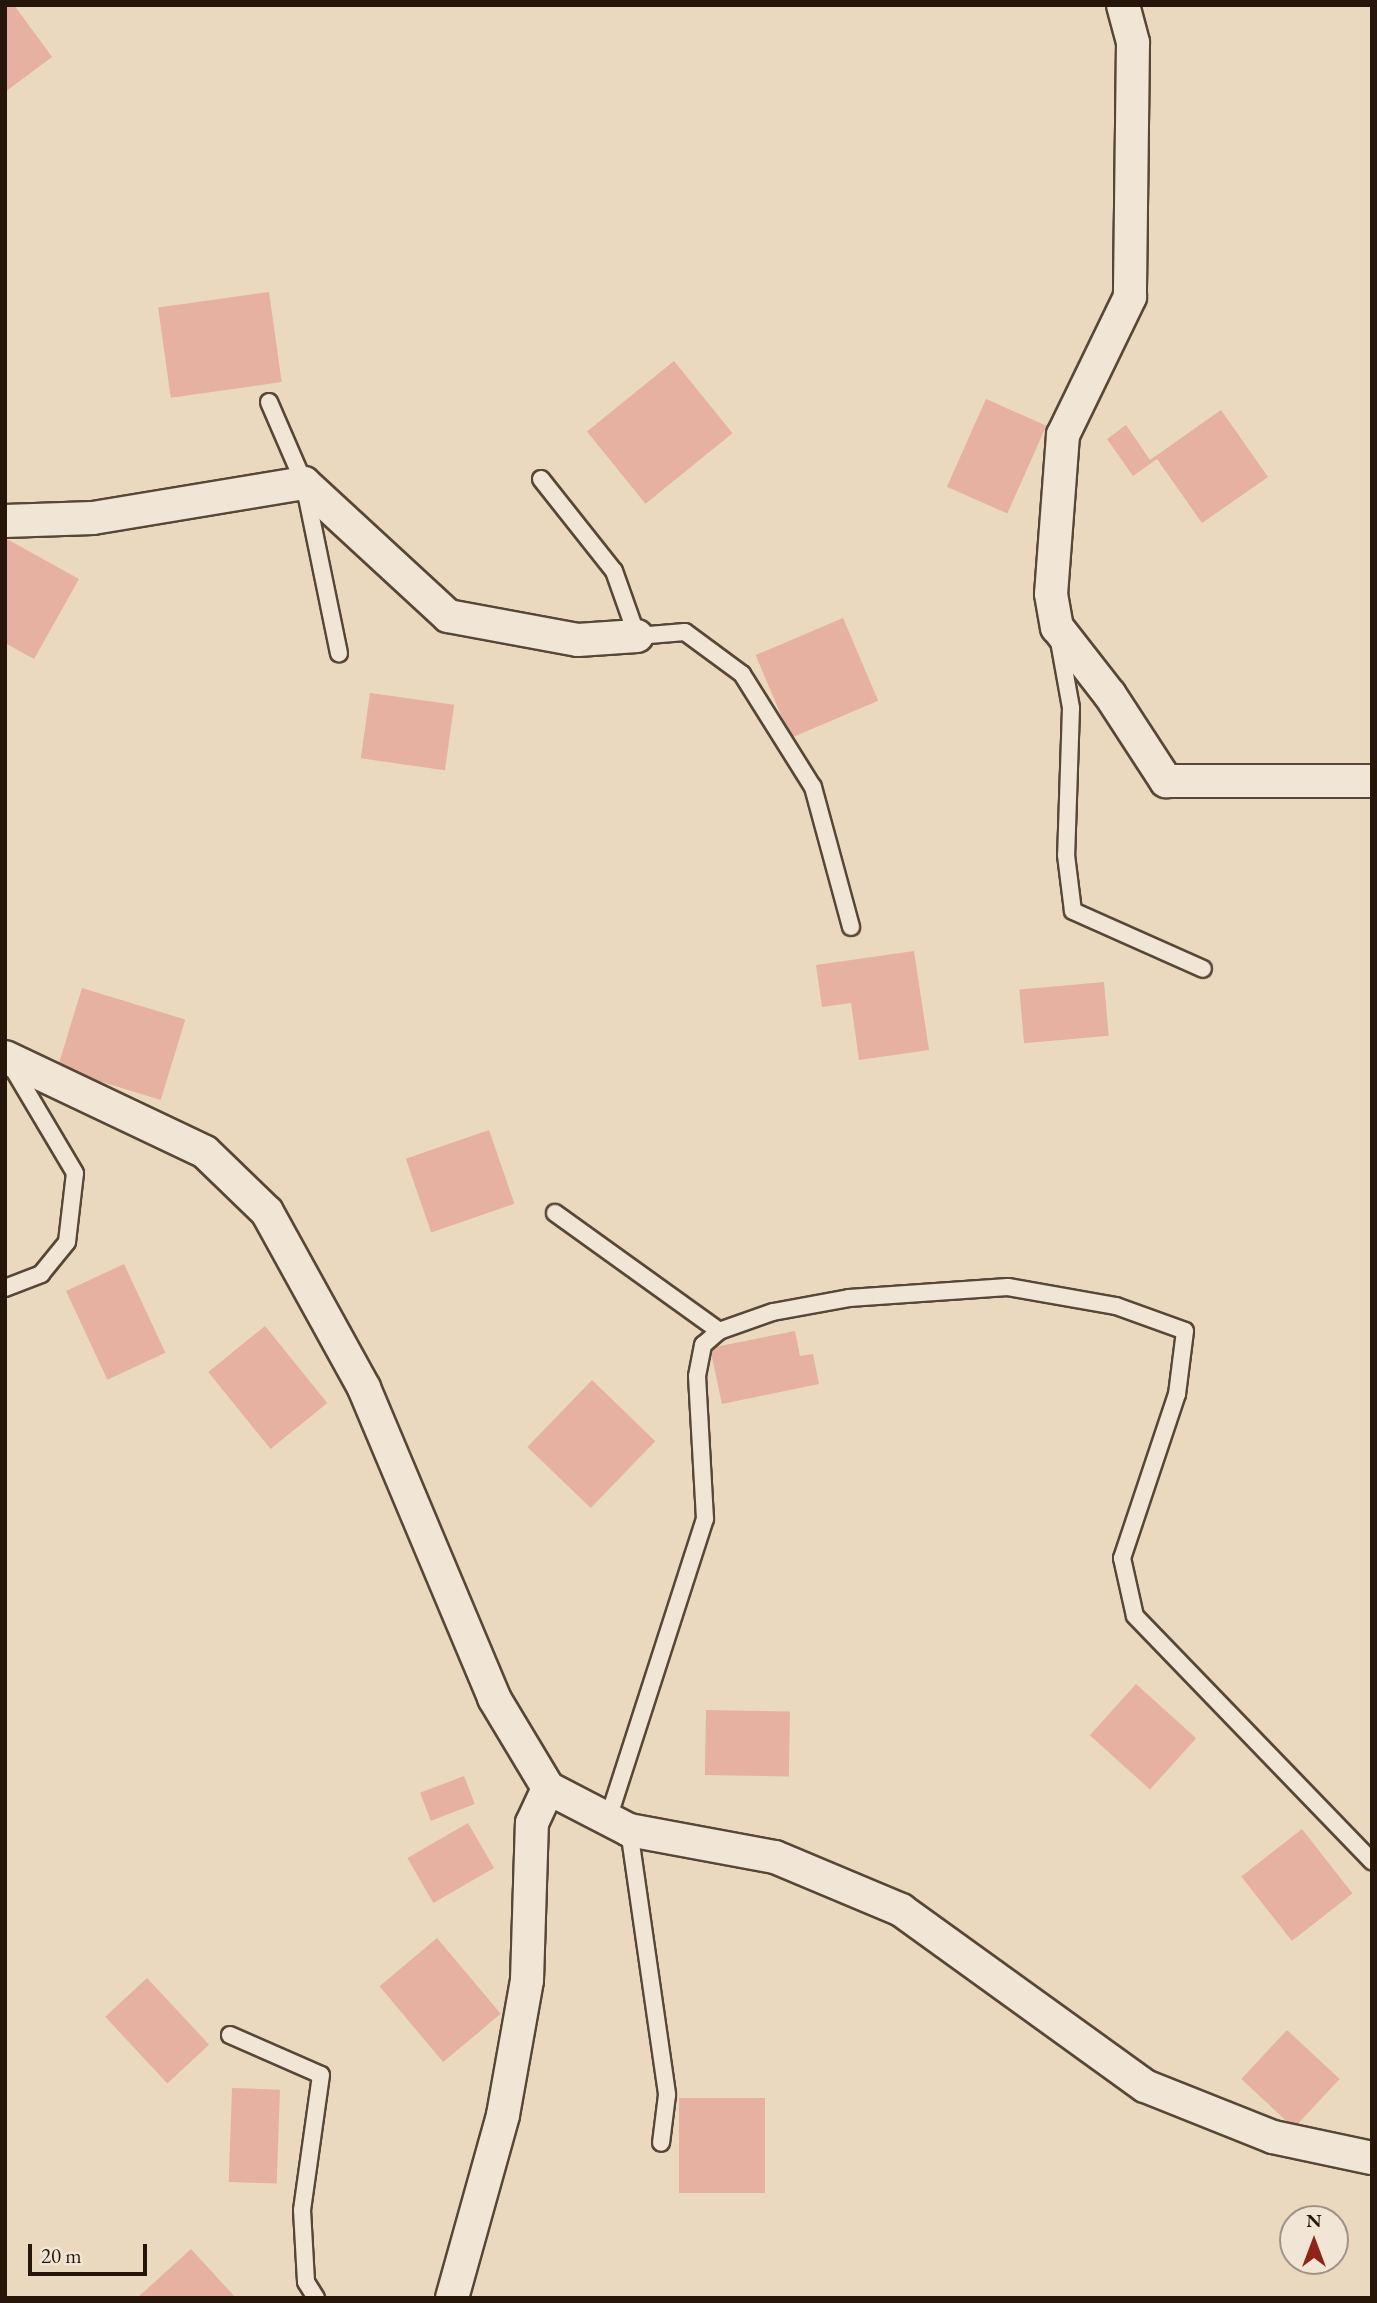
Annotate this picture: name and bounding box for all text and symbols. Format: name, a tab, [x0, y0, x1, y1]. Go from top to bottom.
north arrow	[1279, 2205, 1349, 2275]
text: N	[1306, 2208, 1322, 2233]
scale bar	[32, 2230, 150, 2274]
text: 20 m	[41, 2242, 82, 2269]

